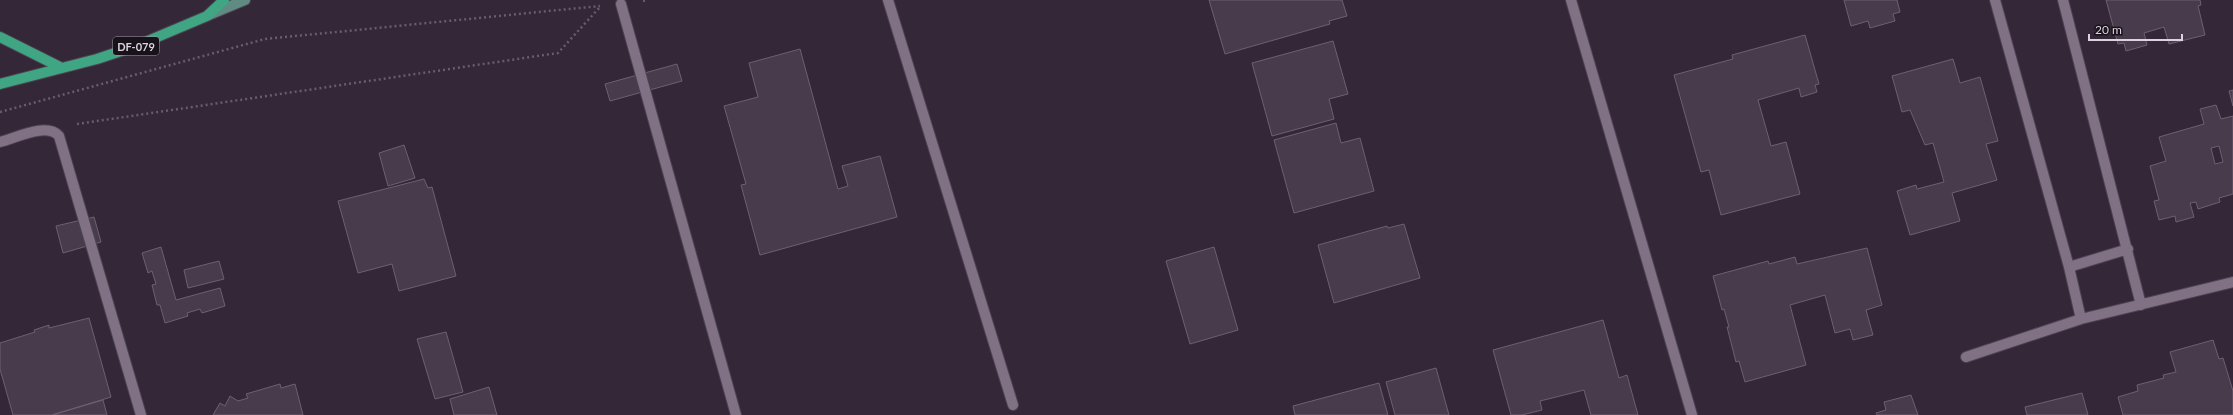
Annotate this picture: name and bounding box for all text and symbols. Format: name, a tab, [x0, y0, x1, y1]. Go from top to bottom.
scale bar	[2089, 16, 2182, 42]
text: 20 m	[2095, 22, 2122, 37]
road number: DF-079	[113, 37, 159, 55]

